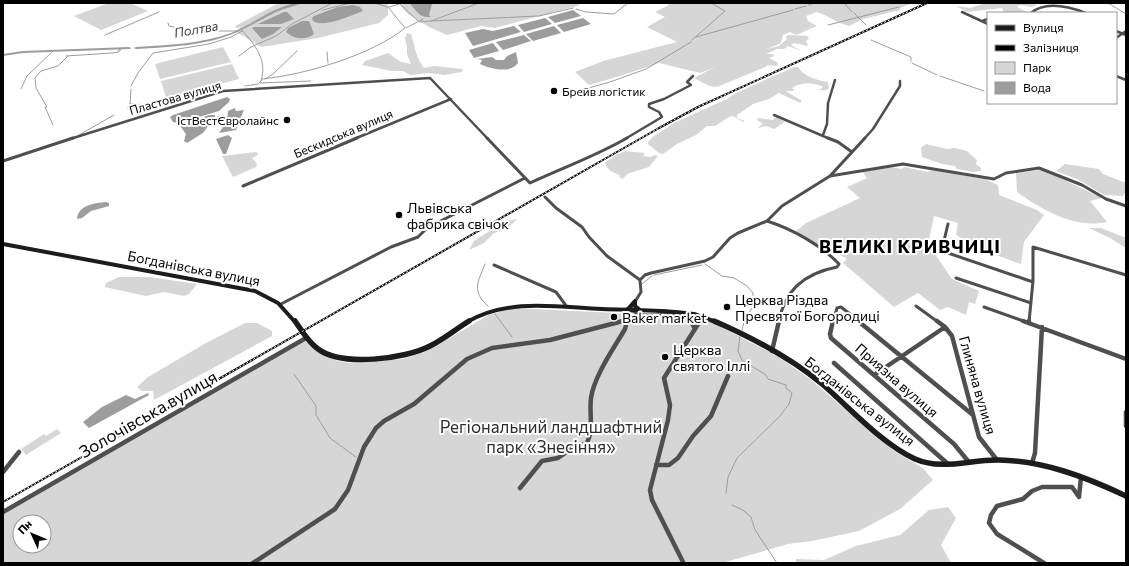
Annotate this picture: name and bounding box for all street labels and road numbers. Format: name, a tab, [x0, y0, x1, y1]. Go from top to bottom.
street label: Пластова вулиця	[127, 77, 223, 117]
street label: Бескидська вулиця	[291, 106, 395, 160]
street label: Богданівська вулиця	[126, 247, 262, 289]
street label: Глиняна вулиця	[956, 334, 1000, 436]
street label: Приязна вулиця	[852, 339, 942, 421]
street label: Богданівська вулиця	[802, 353, 918, 449]
street label: Золочівська вулиця	[75, 366, 221, 462]

